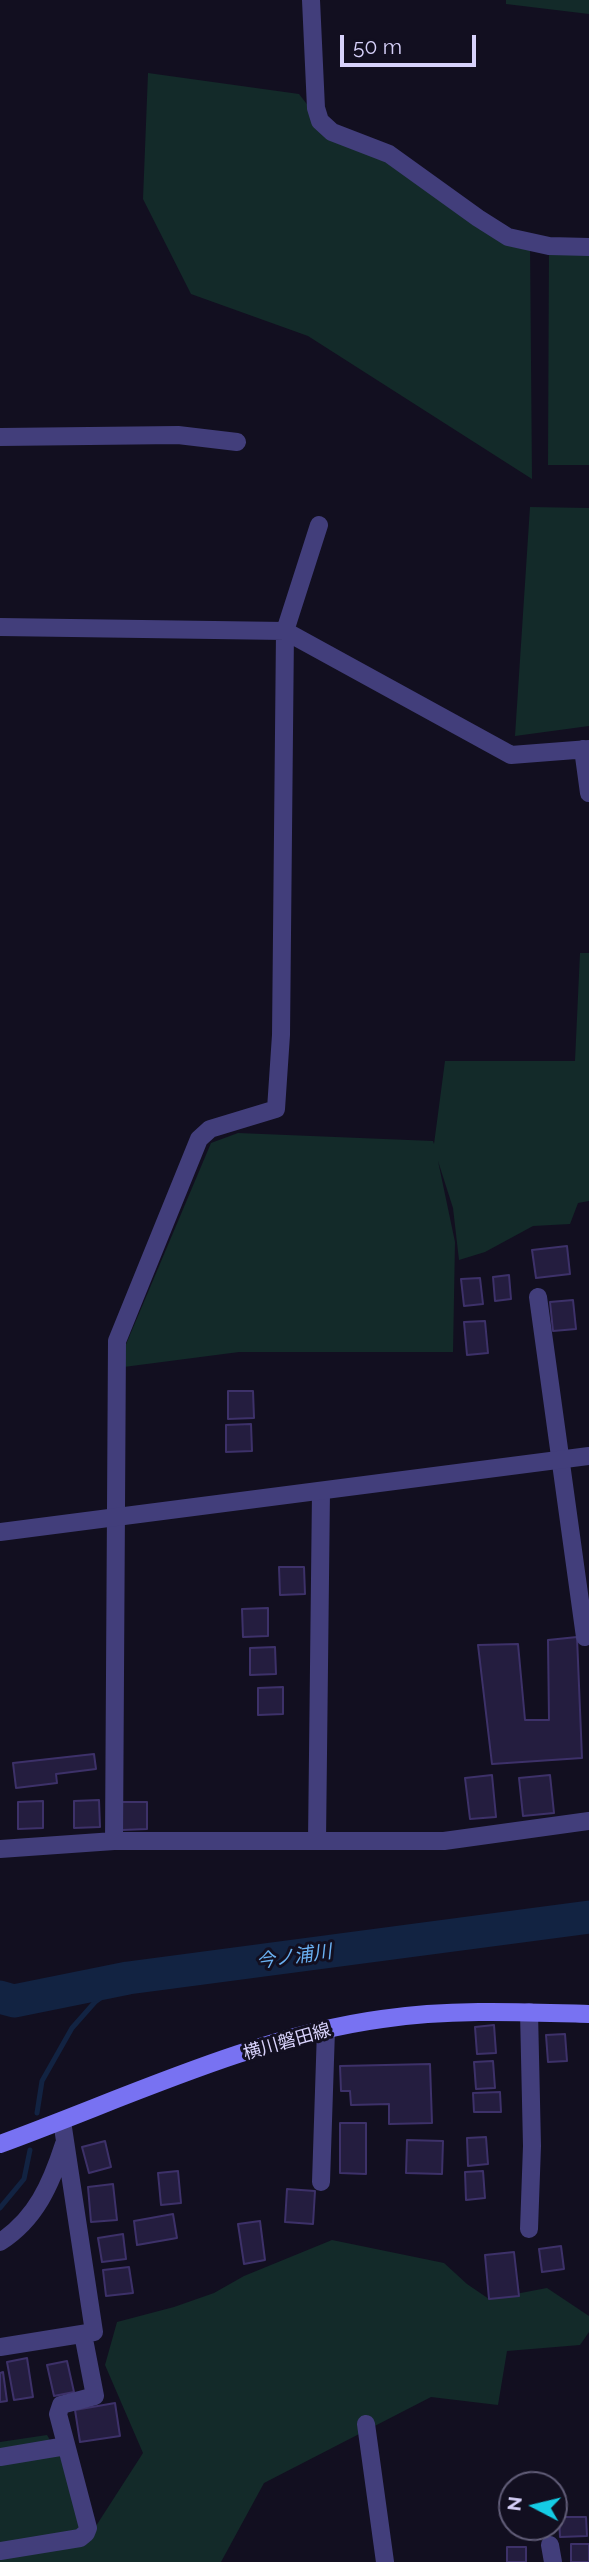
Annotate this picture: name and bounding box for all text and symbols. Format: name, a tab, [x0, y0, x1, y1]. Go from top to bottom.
scale bar	[344, 21, 480, 65]
text: 50 m	[353, 34, 402, 59]
water label: 今ノ浦川	[255, 1940, 333, 1974]
street label: 横川磐田線	[241, 2019, 333, 2065]
north arrow	[498, 2471, 568, 2541]
text: N	[502, 2495, 526, 2512]

